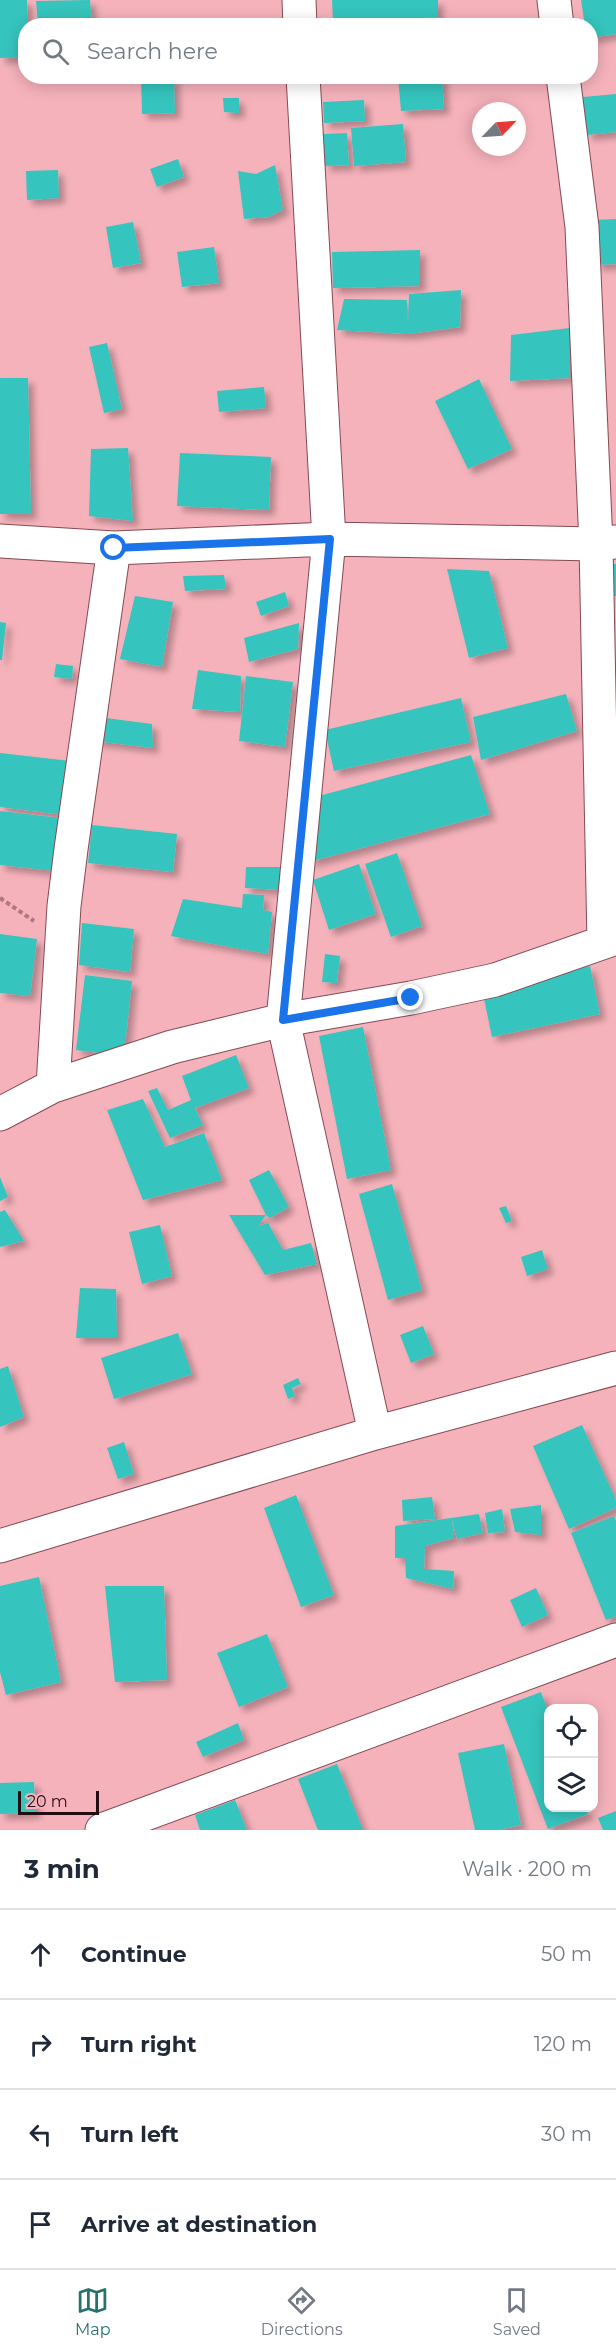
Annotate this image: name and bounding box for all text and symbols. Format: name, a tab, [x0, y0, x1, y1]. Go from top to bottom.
search box	[18, 18, 598, 84]
icon: search	[39, 35, 72, 68]
text: Search here	[87, 38, 218, 65]
north arrow	[472, 102, 526, 156]
route start	[100, 534, 126, 560]
route end	[397, 984, 423, 1010]
map controls	[544, 1704, 598, 1812]
button: locate	[544, 1704, 598, 1758]
button: layers	[544, 1758, 598, 1812]
scale bar	[18, 1788, 99, 1816]
text: 20 m	[27, 1792, 68, 1811]
text: 3 min	[24, 1853, 100, 1885]
text: Walk · 200 m	[462, 1857, 592, 1881]
icon: ahead	[24, 1938, 57, 1971]
text: Continue	[81, 1941, 187, 1968]
text: 50 m	[541, 1942, 592, 1966]
icon: right	[24, 2028, 57, 2061]
text: Turn right	[81, 2031, 196, 2058]
text: 120 m	[534, 2032, 592, 2056]
icon: left	[24, 2118, 57, 2151]
text: Turn left	[81, 2121, 179, 2148]
text: 30 m	[541, 2122, 592, 2146]
icon: arrive	[24, 2208, 57, 2241]
text: Arrive at destination	[81, 2211, 317, 2238]
tab: Map	[75, 2284, 111, 2339]
tab: Directions	[261, 2284, 343, 2339]
tab: Saved	[493, 2284, 541, 2339]

